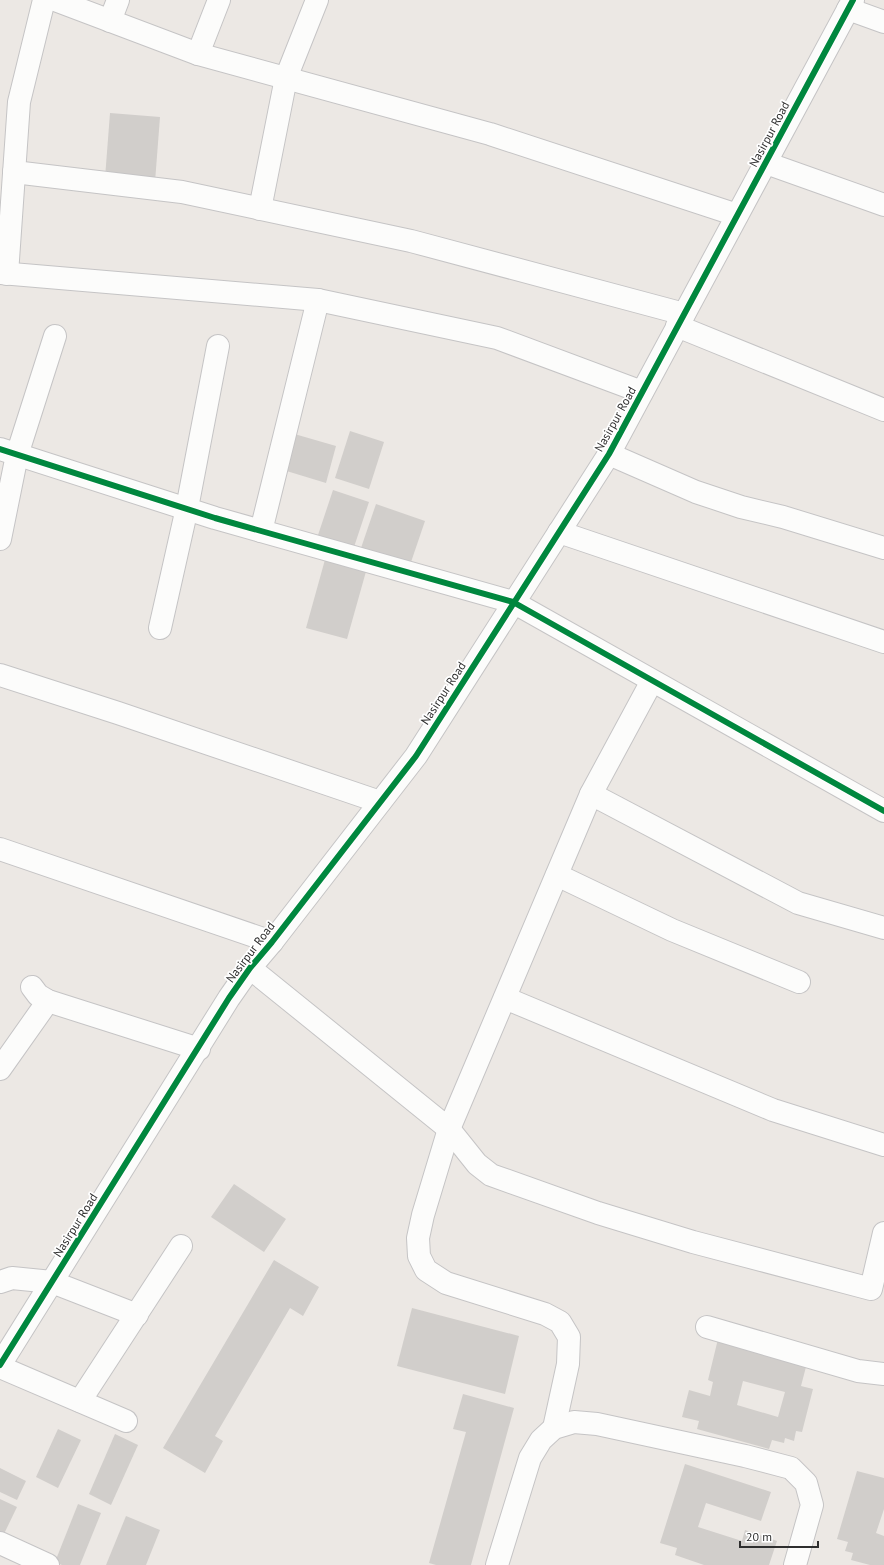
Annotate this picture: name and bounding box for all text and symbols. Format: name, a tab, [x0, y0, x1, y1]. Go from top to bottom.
street label: Nasirpur Road	[745, 99, 793, 169]
street label: Nasirpur Road	[591, 384, 639, 454]
street label: Nasirpur Road	[417, 659, 469, 727]
street label: Nasirpur Road	[222, 919, 278, 985]
street label: Nasirpur Road	[50, 1190, 100, 1260]
scale bar	[740, 1523, 818, 1549]
text: 20 m	[746, 1529, 772, 1544]

